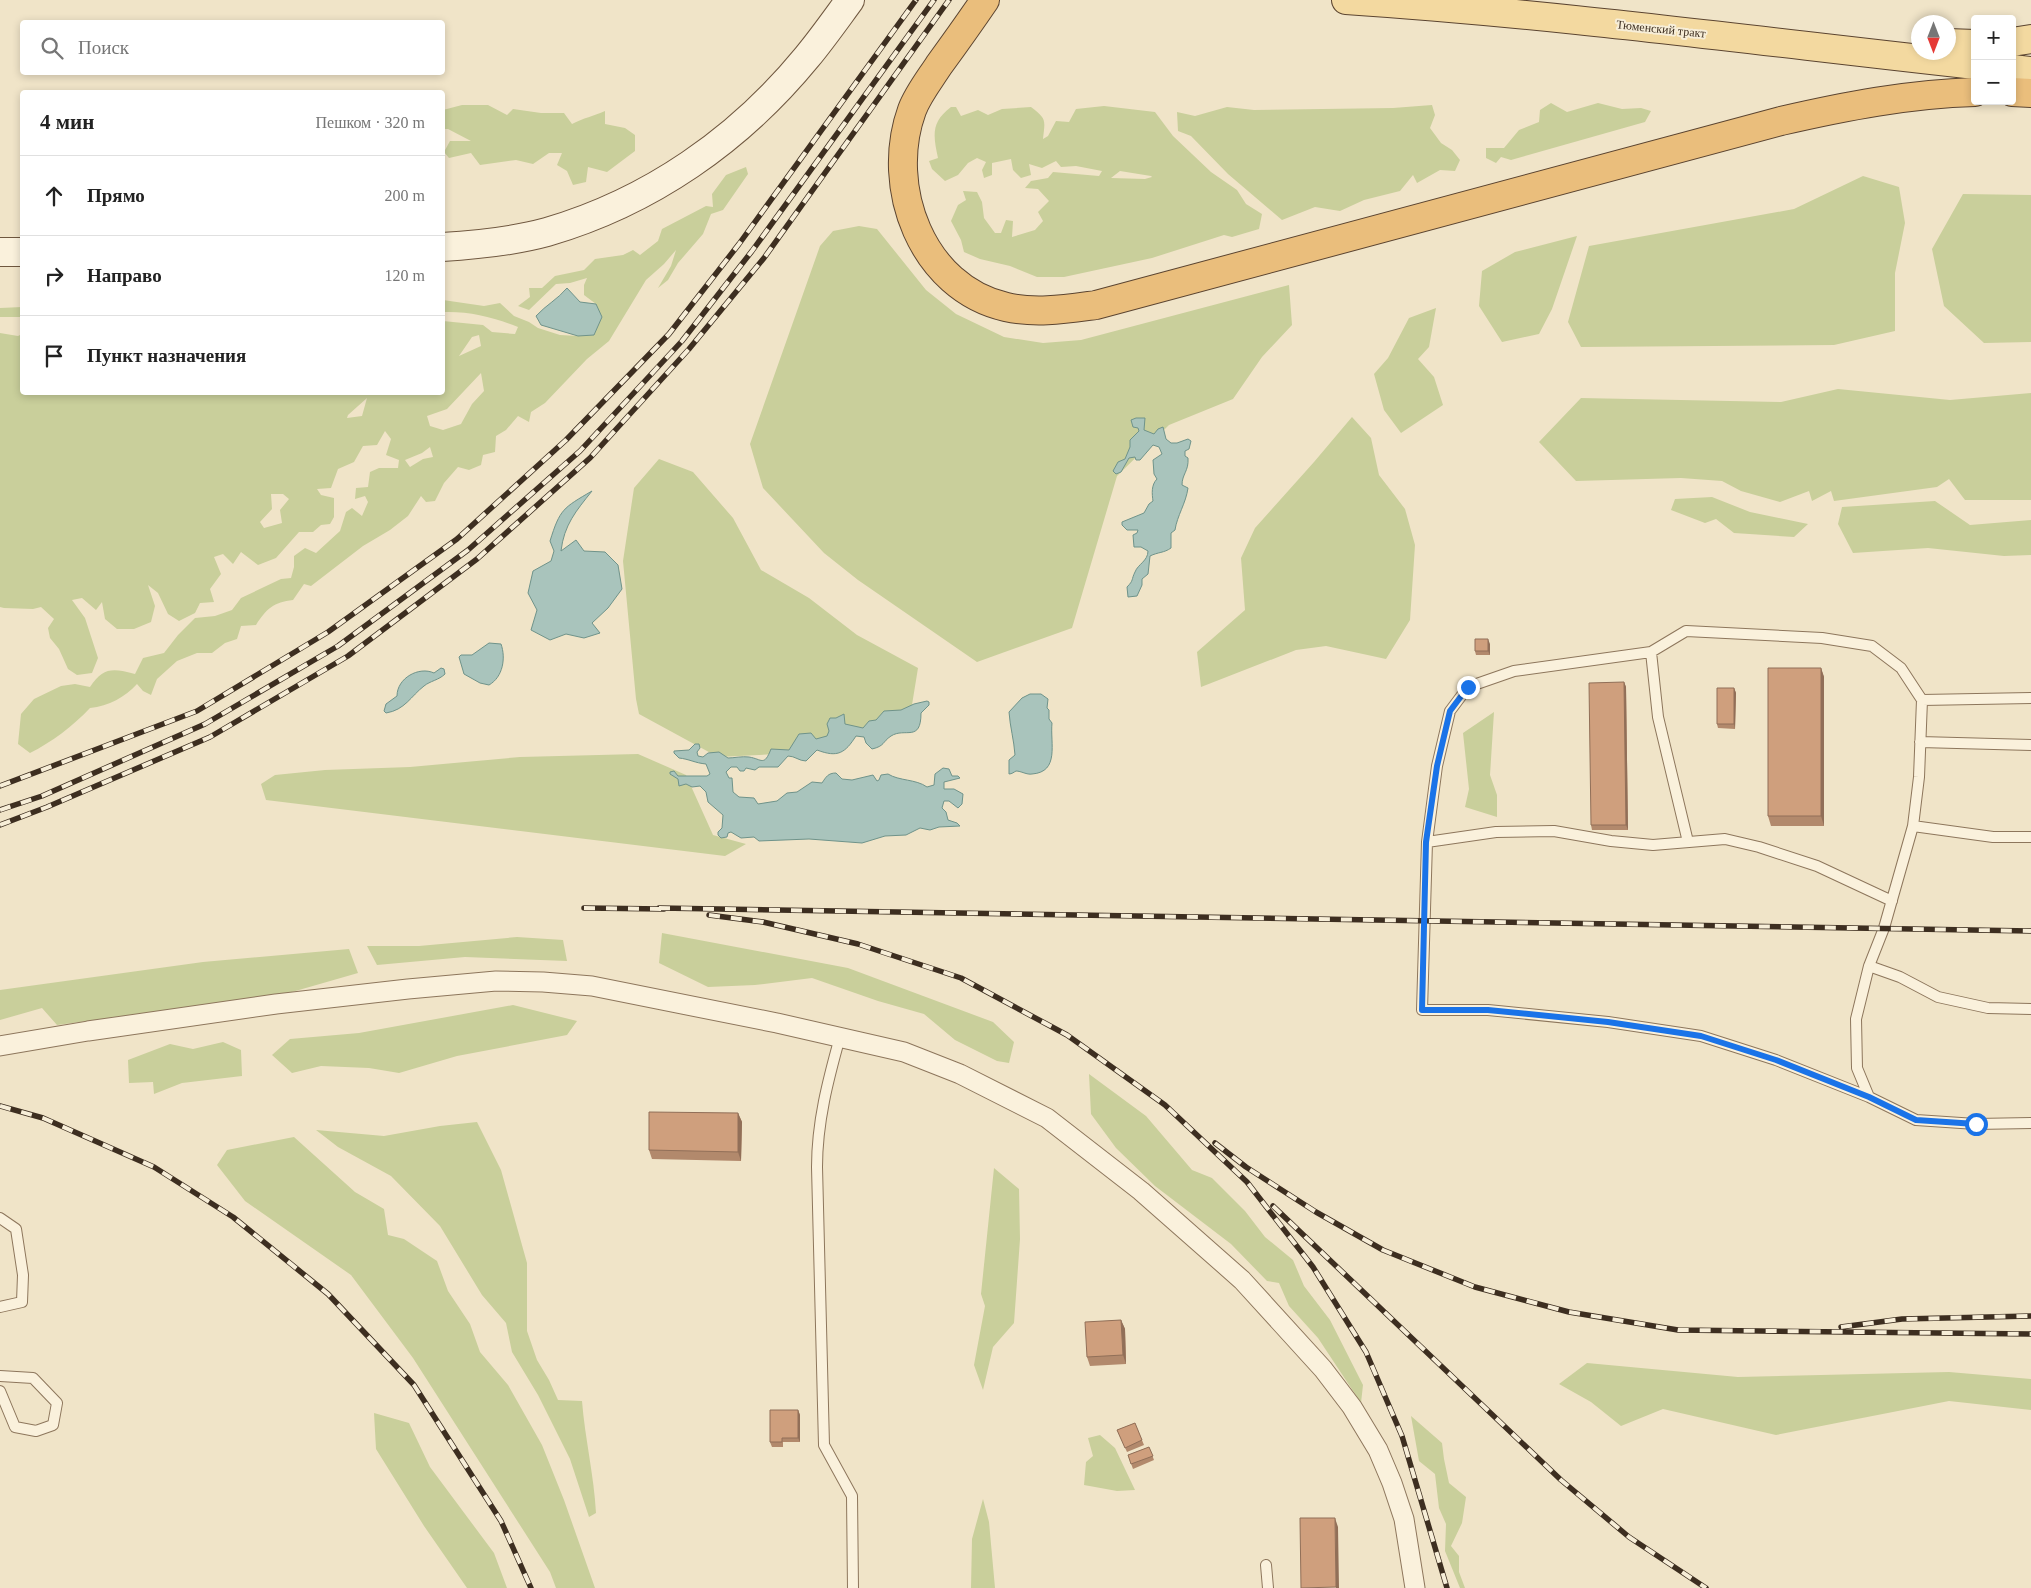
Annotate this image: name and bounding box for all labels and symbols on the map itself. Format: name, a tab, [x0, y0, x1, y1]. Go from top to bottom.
north arrow	[1911, 15, 1956, 60]
street label: Тюменский тракт	[1616, 17, 1707, 41]
route end	[1457, 676, 1480, 699]
route start	[1965, 1113, 1988, 1136]

